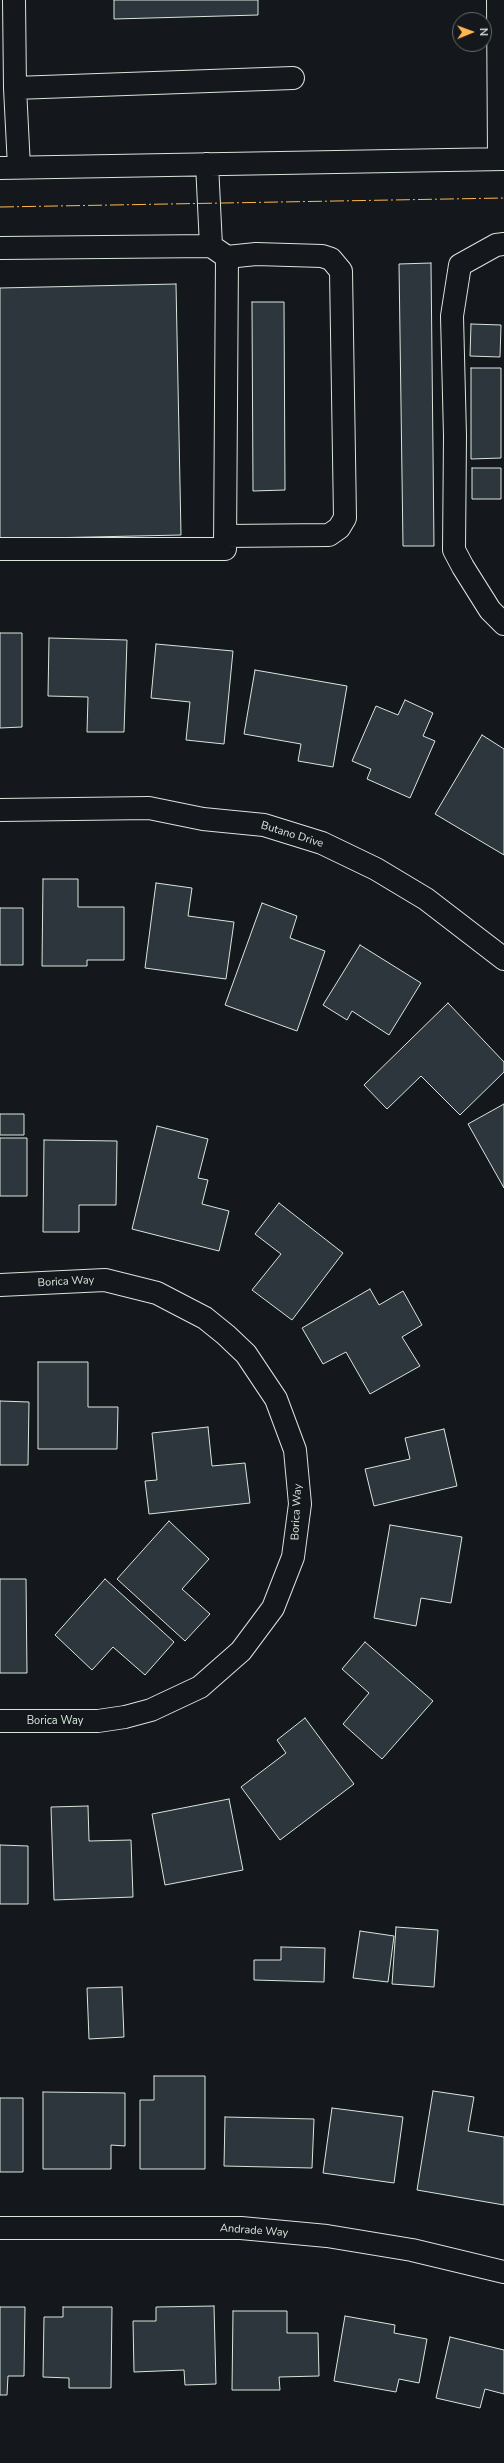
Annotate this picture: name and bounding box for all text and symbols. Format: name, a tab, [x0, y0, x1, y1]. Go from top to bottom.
north arrow	[452, 12, 492, 52]
text: N	[476, 28, 491, 36]
street label: Butano Drive	[259, 819, 325, 851]
street label: Borica Way	[37, 1274, 95, 1290]
street label: Borica Way	[289, 1483, 305, 1541]
street label: Borica Way	[27, 1714, 83, 1728]
street label: Andrade Way	[219, 2222, 289, 2240]

